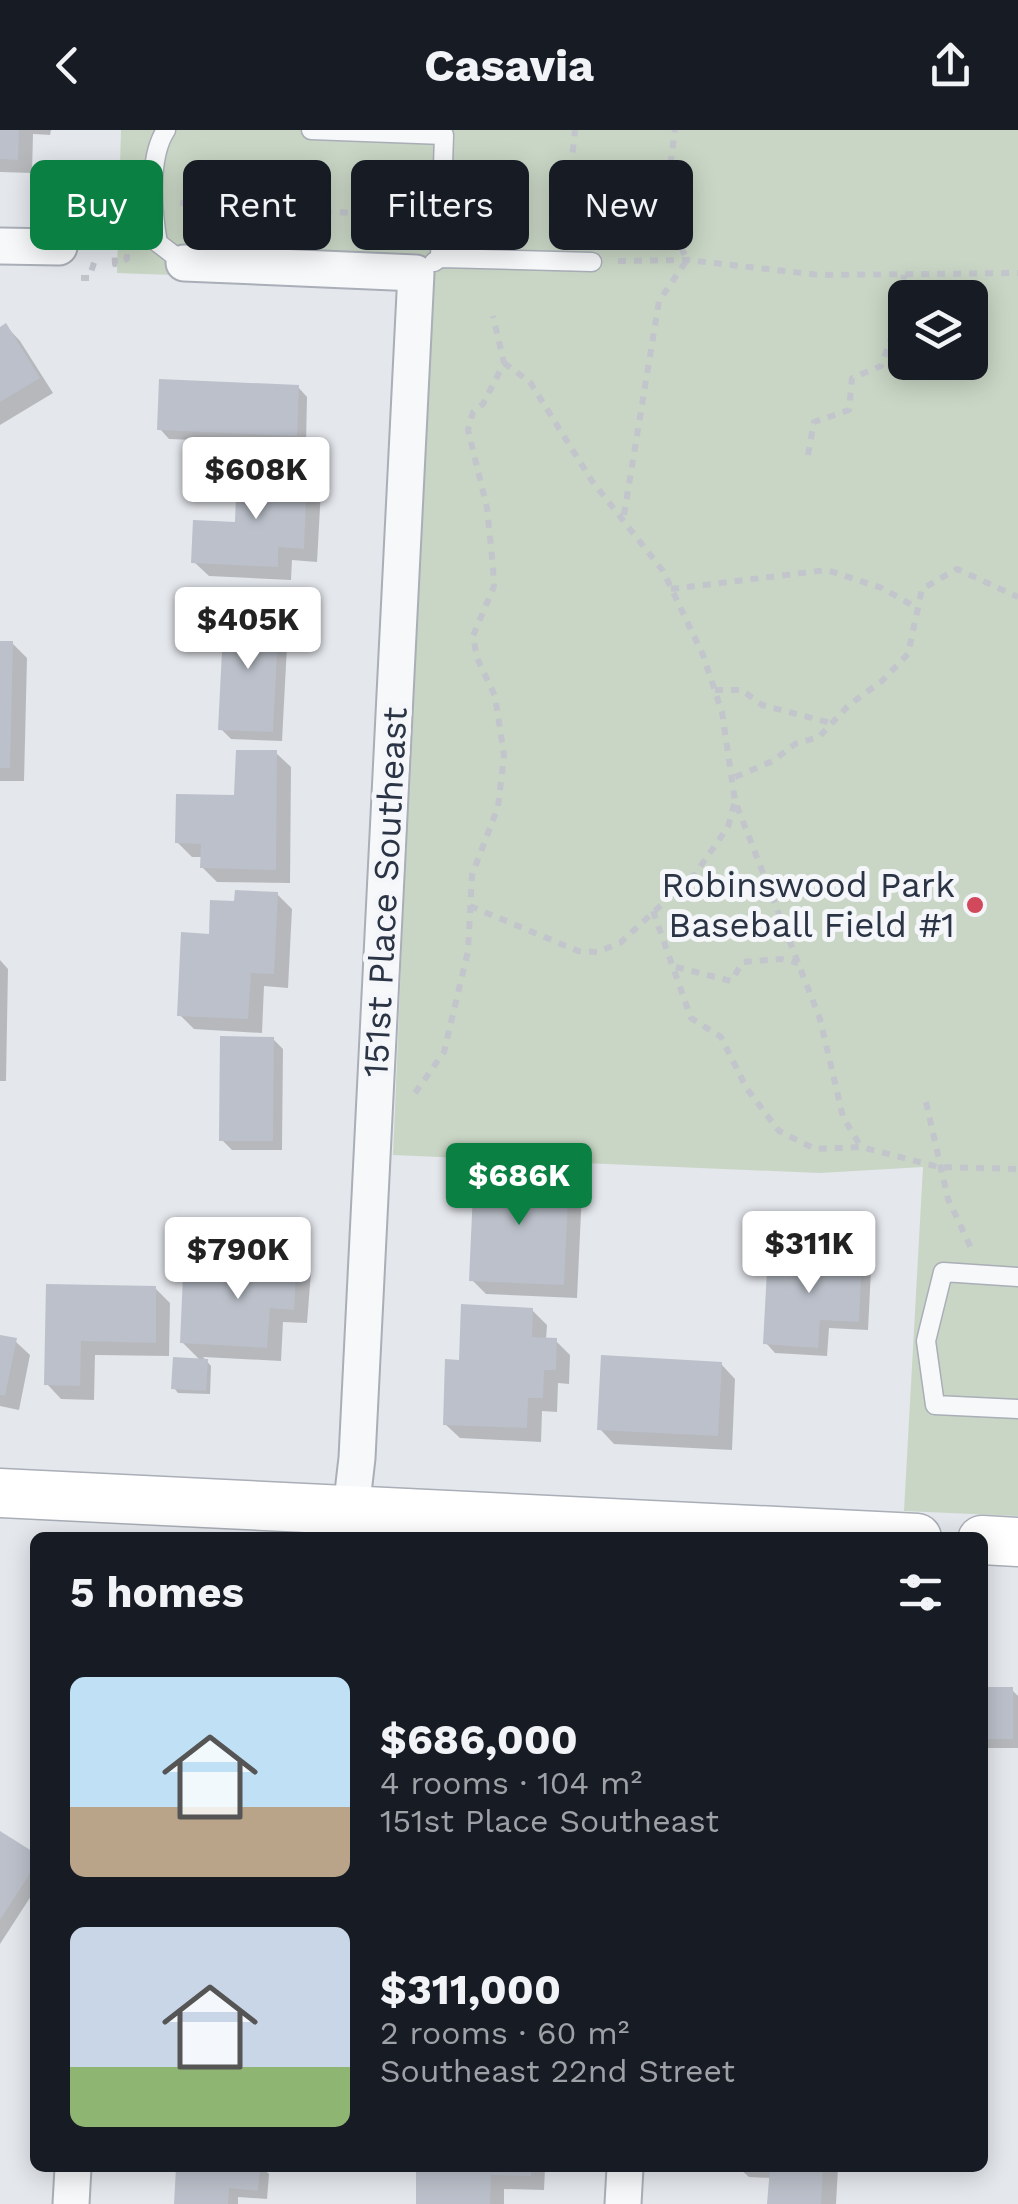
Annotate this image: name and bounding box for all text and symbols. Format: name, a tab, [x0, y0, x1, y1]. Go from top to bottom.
icon: back	[40, 38, 95, 93]
icon: share	[923, 38, 978, 93]
text: Casavia	[424, 39, 594, 92]
chip: Buy	[30, 160, 163, 250]
chip: Rent	[183, 160, 331, 250]
chip: Filters	[351, 160, 529, 250]
chip: New	[549, 160, 693, 250]
map controls	[888, 280, 988, 380]
button: layers	[888, 280, 988, 380]
pin: $608K	[186, 437, 326, 522]
text: $608K	[204, 450, 308, 488]
pin: $405K	[178, 587, 318, 672]
text: $405K	[197, 600, 299, 638]
street label: 151st Place Southeast	[354, 705, 416, 1078]
place label: Robinswood Park Baseball Field #1	[661, 864, 955, 946]
marker: Robinswood Park Baseball Field #1	[964, 894, 986, 916]
pin: $686K	[449, 1143, 589, 1228]
text: $686K	[468, 1156, 570, 1194]
pin: $311K	[739, 1211, 879, 1296]
pin: $790K	[168, 1217, 308, 1302]
text: $311K	[764, 1224, 854, 1262]
text: $790K	[187, 1230, 289, 1268]
icon: filters	[893, 1565, 948, 1620]
text: 5 homes	[70, 1568, 244, 1617]
text: $686,000	[380, 1715, 578, 1764]
icon: home	[150, 1717, 270, 1837]
text: 4 rooms · 104 m²	[380, 1764, 642, 1802]
text: 151st Place Southeast	[380, 1802, 719, 1840]
text: $311,000	[380, 1965, 561, 2014]
icon: home	[150, 1967, 270, 2087]
text: 2 rooms · 60 m²	[380, 2014, 629, 2052]
text: Southeast 22nd Street	[380, 2052, 735, 2090]

